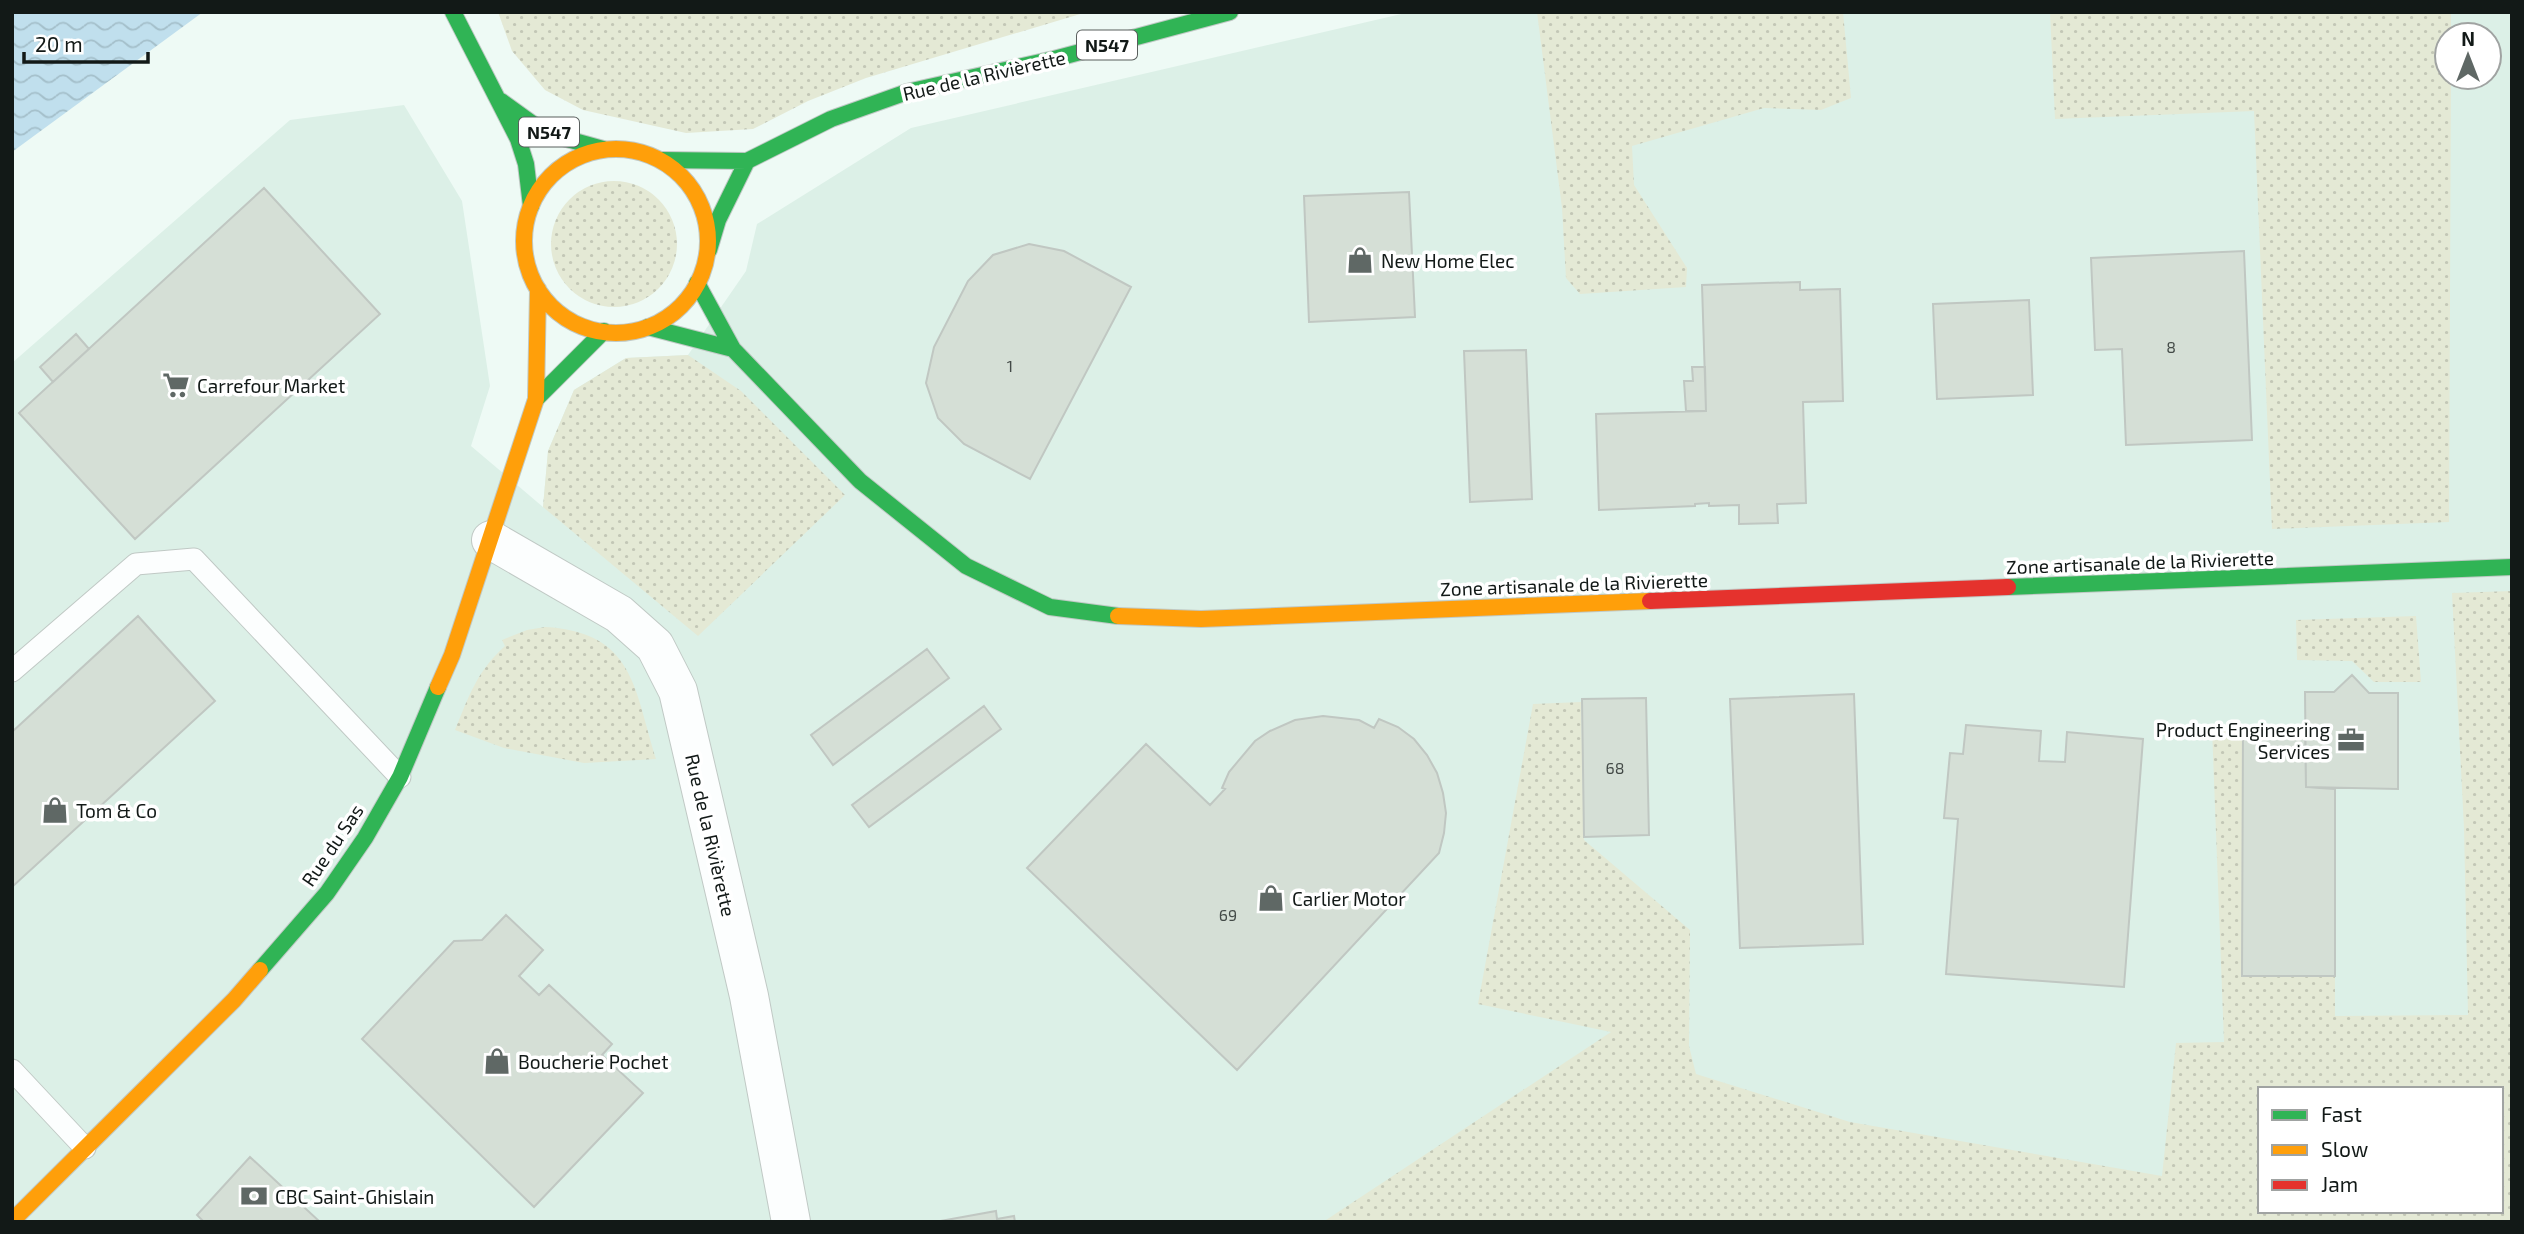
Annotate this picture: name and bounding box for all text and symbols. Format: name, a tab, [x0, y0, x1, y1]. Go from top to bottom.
scale bar	[24, 21, 149, 65]
north arrow	[2433, 21, 2503, 91]
text: N	[2461, 27, 2475, 50]
text: 20 m	[35, 31, 83, 56]
road number: N547	[1077, 31, 1137, 60]
street label: Rue de la Rivièrette	[900, 45, 1068, 105]
road number: N547	[519, 118, 579, 146]
shop icon: New Home Elec	[1345, 245, 1375, 275]
place label: New Home Elec	[1381, 249, 1514, 272]
house number: 8	[2166, 337, 2176, 356]
house number: 1	[1007, 356, 1013, 375]
supermarket icon: Carrefour Market	[161, 370, 191, 400]
place label: Carrefour Market	[197, 374, 345, 397]
street label: Zone artisanale de la Rivierette	[2006, 546, 2274, 578]
street label: Zone artisanale de la Rivierette	[1440, 568, 1708, 600]
place label: Product Engineering Services	[2156, 718, 2330, 763]
office icon: Product Engineering Services	[2336, 725, 2366, 755]
street label: Rue de la Rivièrette	[681, 751, 741, 919]
house number: 68	[1606, 758, 1624, 777]
shop icon: Tom & Co	[40, 795, 70, 825]
place label: Tom & Co	[76, 799, 157, 822]
street label: Rue du Sas	[296, 800, 368, 890]
shop icon: Carlier Motor	[1256, 883, 1286, 913]
place label: Carlier Motor	[1292, 887, 1406, 910]
house number: 69	[1219, 905, 1237, 924]
shop icon: Boucherie Pochet	[482, 1046, 512, 1076]
place label: Boucherie Pochet	[518, 1050, 668, 1073]
legend	[2258, 1087, 2503, 1213]
text: Fast	[2321, 1101, 2362, 1126]
text: Slow	[2321, 1136, 2368, 1161]
text: Jam	[2321, 1171, 2358, 1196]
bank icon: CBC Saint-Ghislain	[239, 1181, 269, 1211]
place label: CBC Saint-Ghislain	[275, 1185, 434, 1208]

